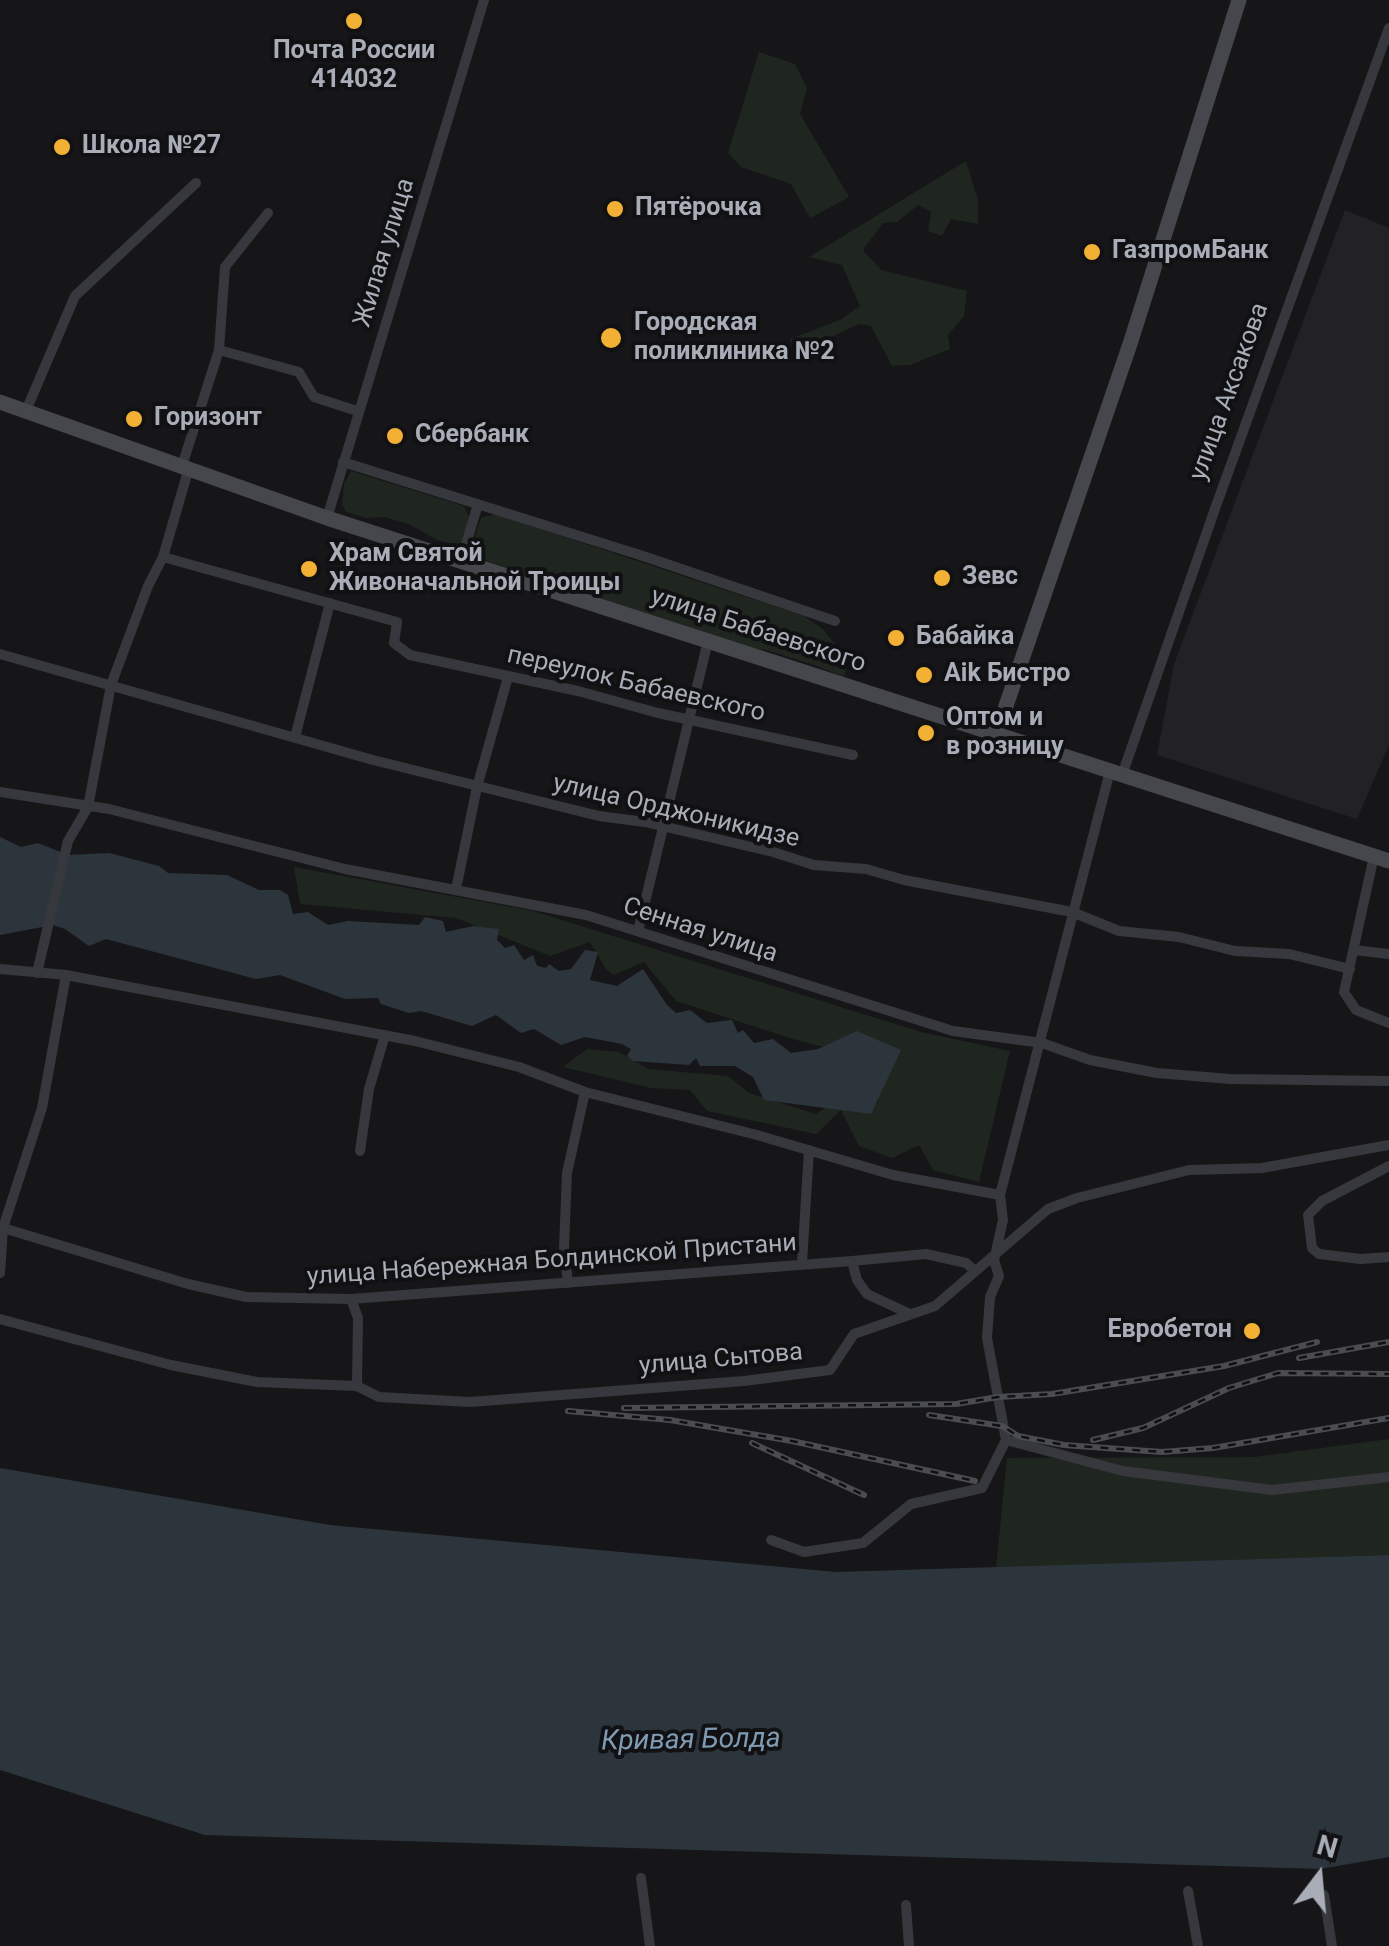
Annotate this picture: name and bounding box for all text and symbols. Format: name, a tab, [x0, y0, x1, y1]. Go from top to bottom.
marker: Почта России 414032	[343, 10, 365, 32]
place label: Почта России 414032	[273, 37, 435, 96]
place label: Школа №27	[82, 132, 221, 162]
marker: Школа №27	[51, 136, 73, 158]
street label: Жилая улица	[348, 175, 422, 331]
place label: Пятёрочка	[635, 194, 762, 224]
marker: Пятёрочка	[604, 198, 626, 220]
place label: ГазпромБанк	[1112, 237, 1269, 267]
marker: ГазпромБанк	[1081, 241, 1103, 263]
street label: улица Аксакова	[1184, 299, 1276, 485]
place label: Городская поликлиника №2	[634, 309, 834, 368]
marker: Городская поликлиника №2	[598, 325, 624, 351]
place label: Горизонт	[154, 404, 262, 434]
marker: Горизонт	[123, 408, 145, 430]
place label: Сбербанк	[415, 421, 529, 451]
marker: Сбербанк	[384, 425, 406, 447]
place label: Храм Святой Живоначальной Троицы	[329, 540, 620, 599]
marker: Храм Святой Живоначальной Троицы	[298, 558, 320, 580]
place label: Зевс	[962, 563, 1018, 593]
marker: Зевс	[931, 567, 953, 589]
street label: улица Бабаевского	[647, 582, 869, 680]
place label: Бабайка	[916, 623, 1014, 653]
marker: Бабайка	[885, 627, 907, 649]
street label: переулок Бабаевского	[504, 641, 768, 729]
place label: Aik Бистро	[944, 660, 1070, 690]
marker: Aik Бистро	[913, 664, 935, 686]
place label: Оптом и в розницу	[946, 704, 1063, 763]
marker: Оптом и в розницу	[915, 722, 937, 744]
street label: улица Орджоникидзе	[550, 769, 802, 855]
street label: Сенная улица	[619, 892, 781, 970]
street label: улица Набережная Болдинской Пристани	[306, 1229, 798, 1293]
place label: Евробетон	[1107, 1316, 1232, 1346]
marker: Евробетон	[1241, 1320, 1263, 1342]
street label: улица Сытова	[638, 1338, 804, 1382]
water label: Кривая Болда	[601, 1723, 781, 1759]
north arrow	[1269, 1826, 1369, 1926]
text: N	[1313, 1828, 1341, 1865]

